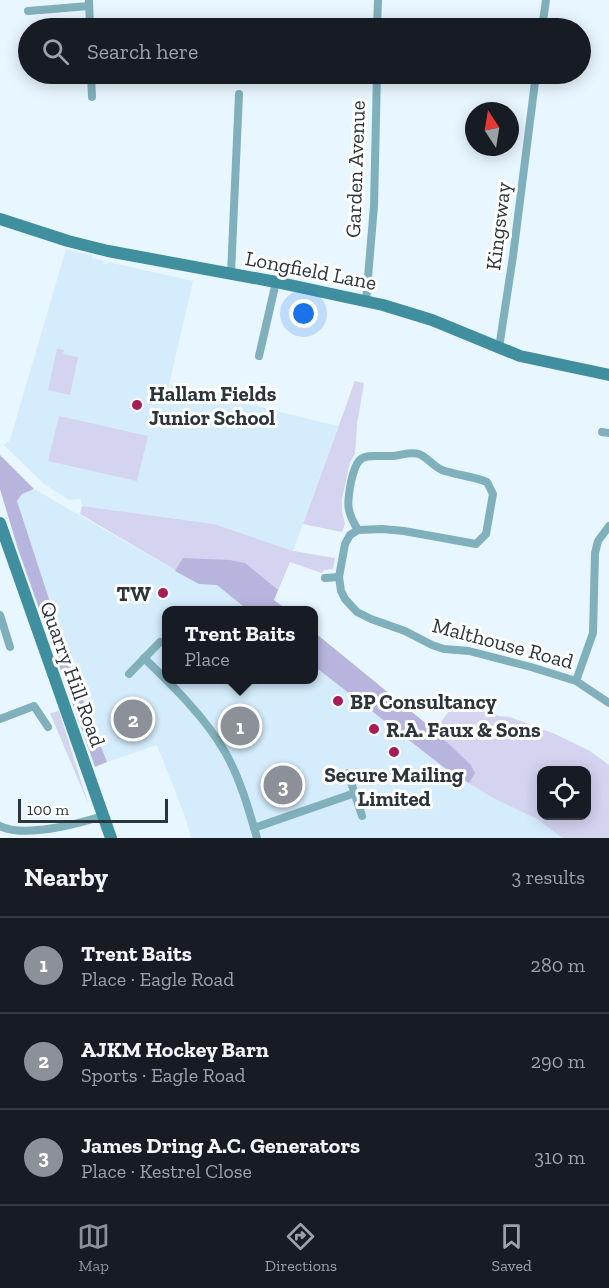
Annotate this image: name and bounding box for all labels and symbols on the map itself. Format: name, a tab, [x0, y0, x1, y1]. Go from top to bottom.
street label: Garden Avenue	[340, 100, 370, 238]
north arrow	[465, 102, 519, 156]
street label: Kingsway	[480, 180, 516, 272]
street label: Longfield Lane	[243, 245, 379, 295]
your location	[289, 299, 318, 328]
place label: Hallam Fields Junior School	[149, 381, 277, 430]
marker: Hallam Fields Junior School	[130, 398, 144, 412]
place label: TW	[117, 581, 151, 606]
marker: TW	[156, 586, 170, 600]
street label: Quarry Hill Road	[35, 598, 111, 751]
street label: Malthouse Road	[430, 612, 577, 674]
place label: BP Consultancy	[350, 689, 497, 714]
marker: BP Consultancy	[331, 694, 345, 708]
pin: 2	[114, 696, 152, 742]
pin: 1	[220, 704, 260, 748]
place label: R.A. Faux & Sons	[386, 717, 541, 742]
marker: R.A. Faux & Sons	[367, 722, 381, 736]
marker: Secure Mailing Limited	[387, 745, 401, 759]
pin: 3	[264, 762, 302, 808]
place label: Secure Mailing Limited	[324, 762, 464, 811]
scale bar	[18, 796, 168, 824]

